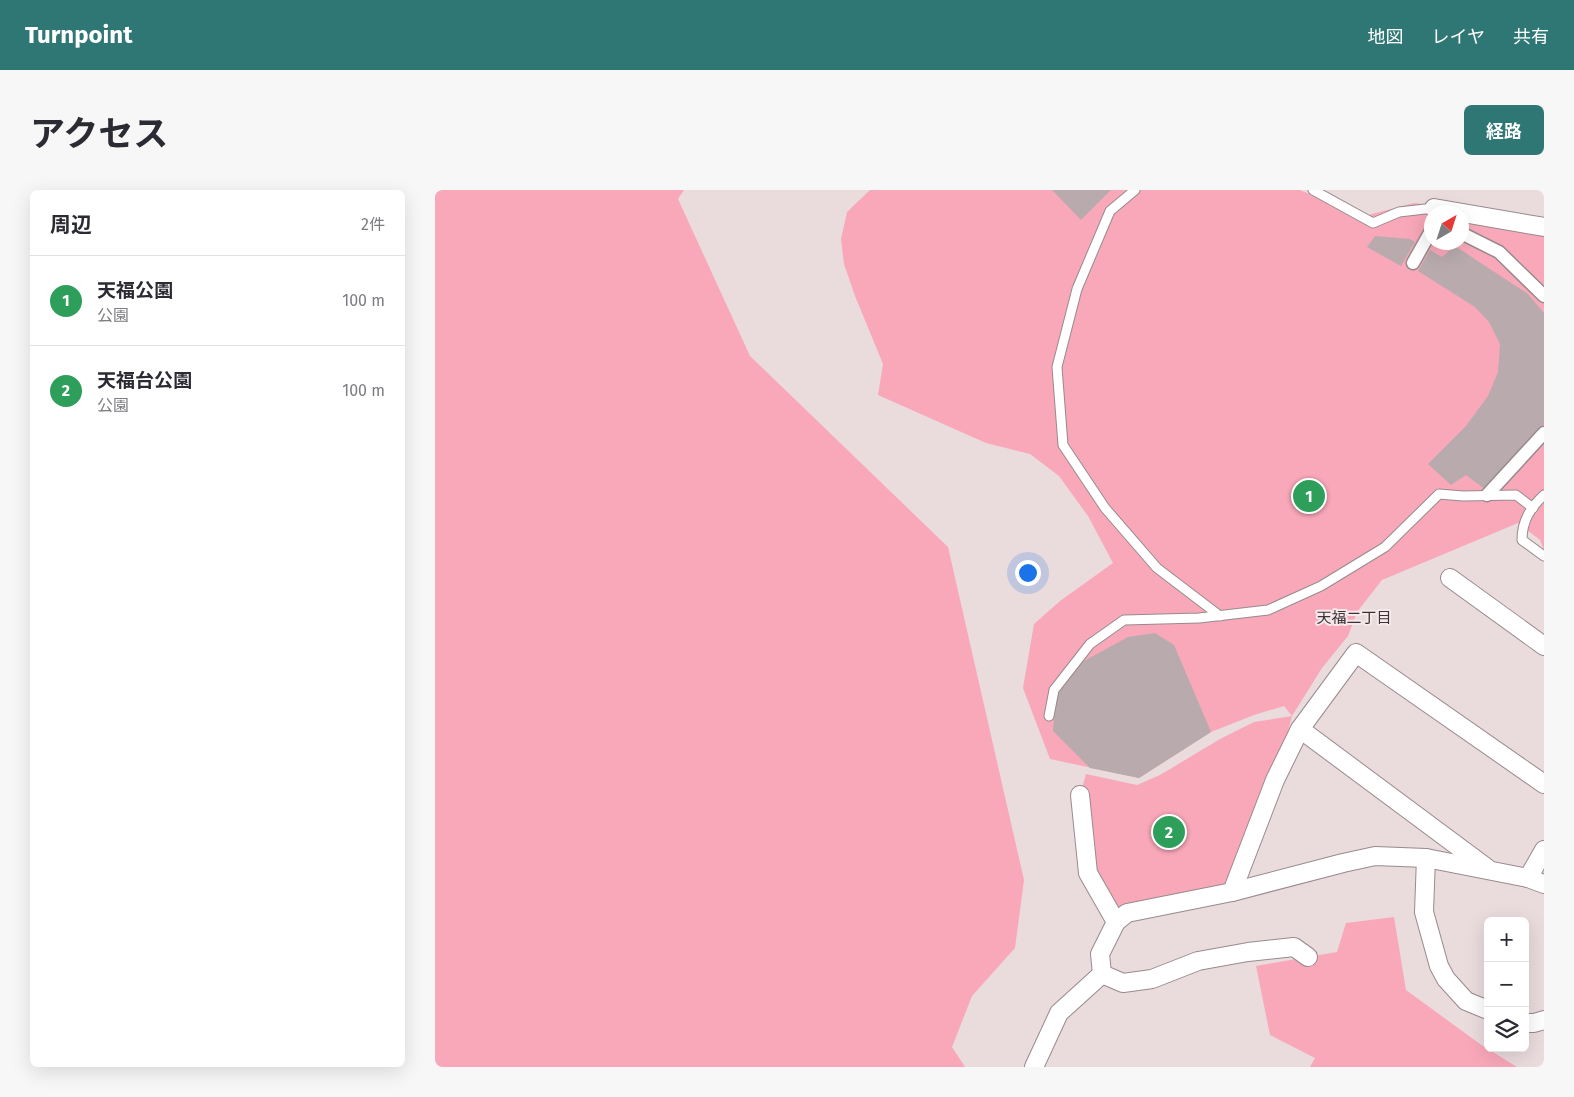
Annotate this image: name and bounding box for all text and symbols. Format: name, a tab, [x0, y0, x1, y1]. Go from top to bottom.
text: Turnpoint	[25, 21, 132, 49]
text: 地図	[1368, 26, 1404, 48]
text: レイヤ	[1432, 26, 1485, 48]
text: 共有	[1513, 26, 1549, 48]
button: 経路	[1464, 105, 1544, 155]
text: アクセス	[30, 113, 168, 155]
north arrow	[1424, 205, 1469, 250]
text: 周辺	[50, 212, 92, 238]
text: 2件	[361, 215, 385, 234]
text: 天福公園	[97, 279, 173, 302]
text: 1	[62, 291, 70, 310]
text: 100 m	[342, 291, 385, 310]
text: 公園	[97, 306, 129, 325]
text: 天福台公園	[97, 369, 192, 392]
text: 2	[62, 381, 70, 400]
text: 100 m	[342, 381, 385, 400]
text: 公園	[97, 396, 129, 415]
pin: 1	[1293, 477, 1325, 515]
your location	[1015, 560, 1041, 586]
district label: 天福二丁目	[1316, 609, 1392, 627]
pin: 2	[1153, 813, 1185, 851]
map controls	[1484, 917, 1529, 1052]
button: +	[1484, 917, 1529, 962]
button: −	[1484, 962, 1529, 1007]
button: layers	[1484, 1007, 1529, 1052]

